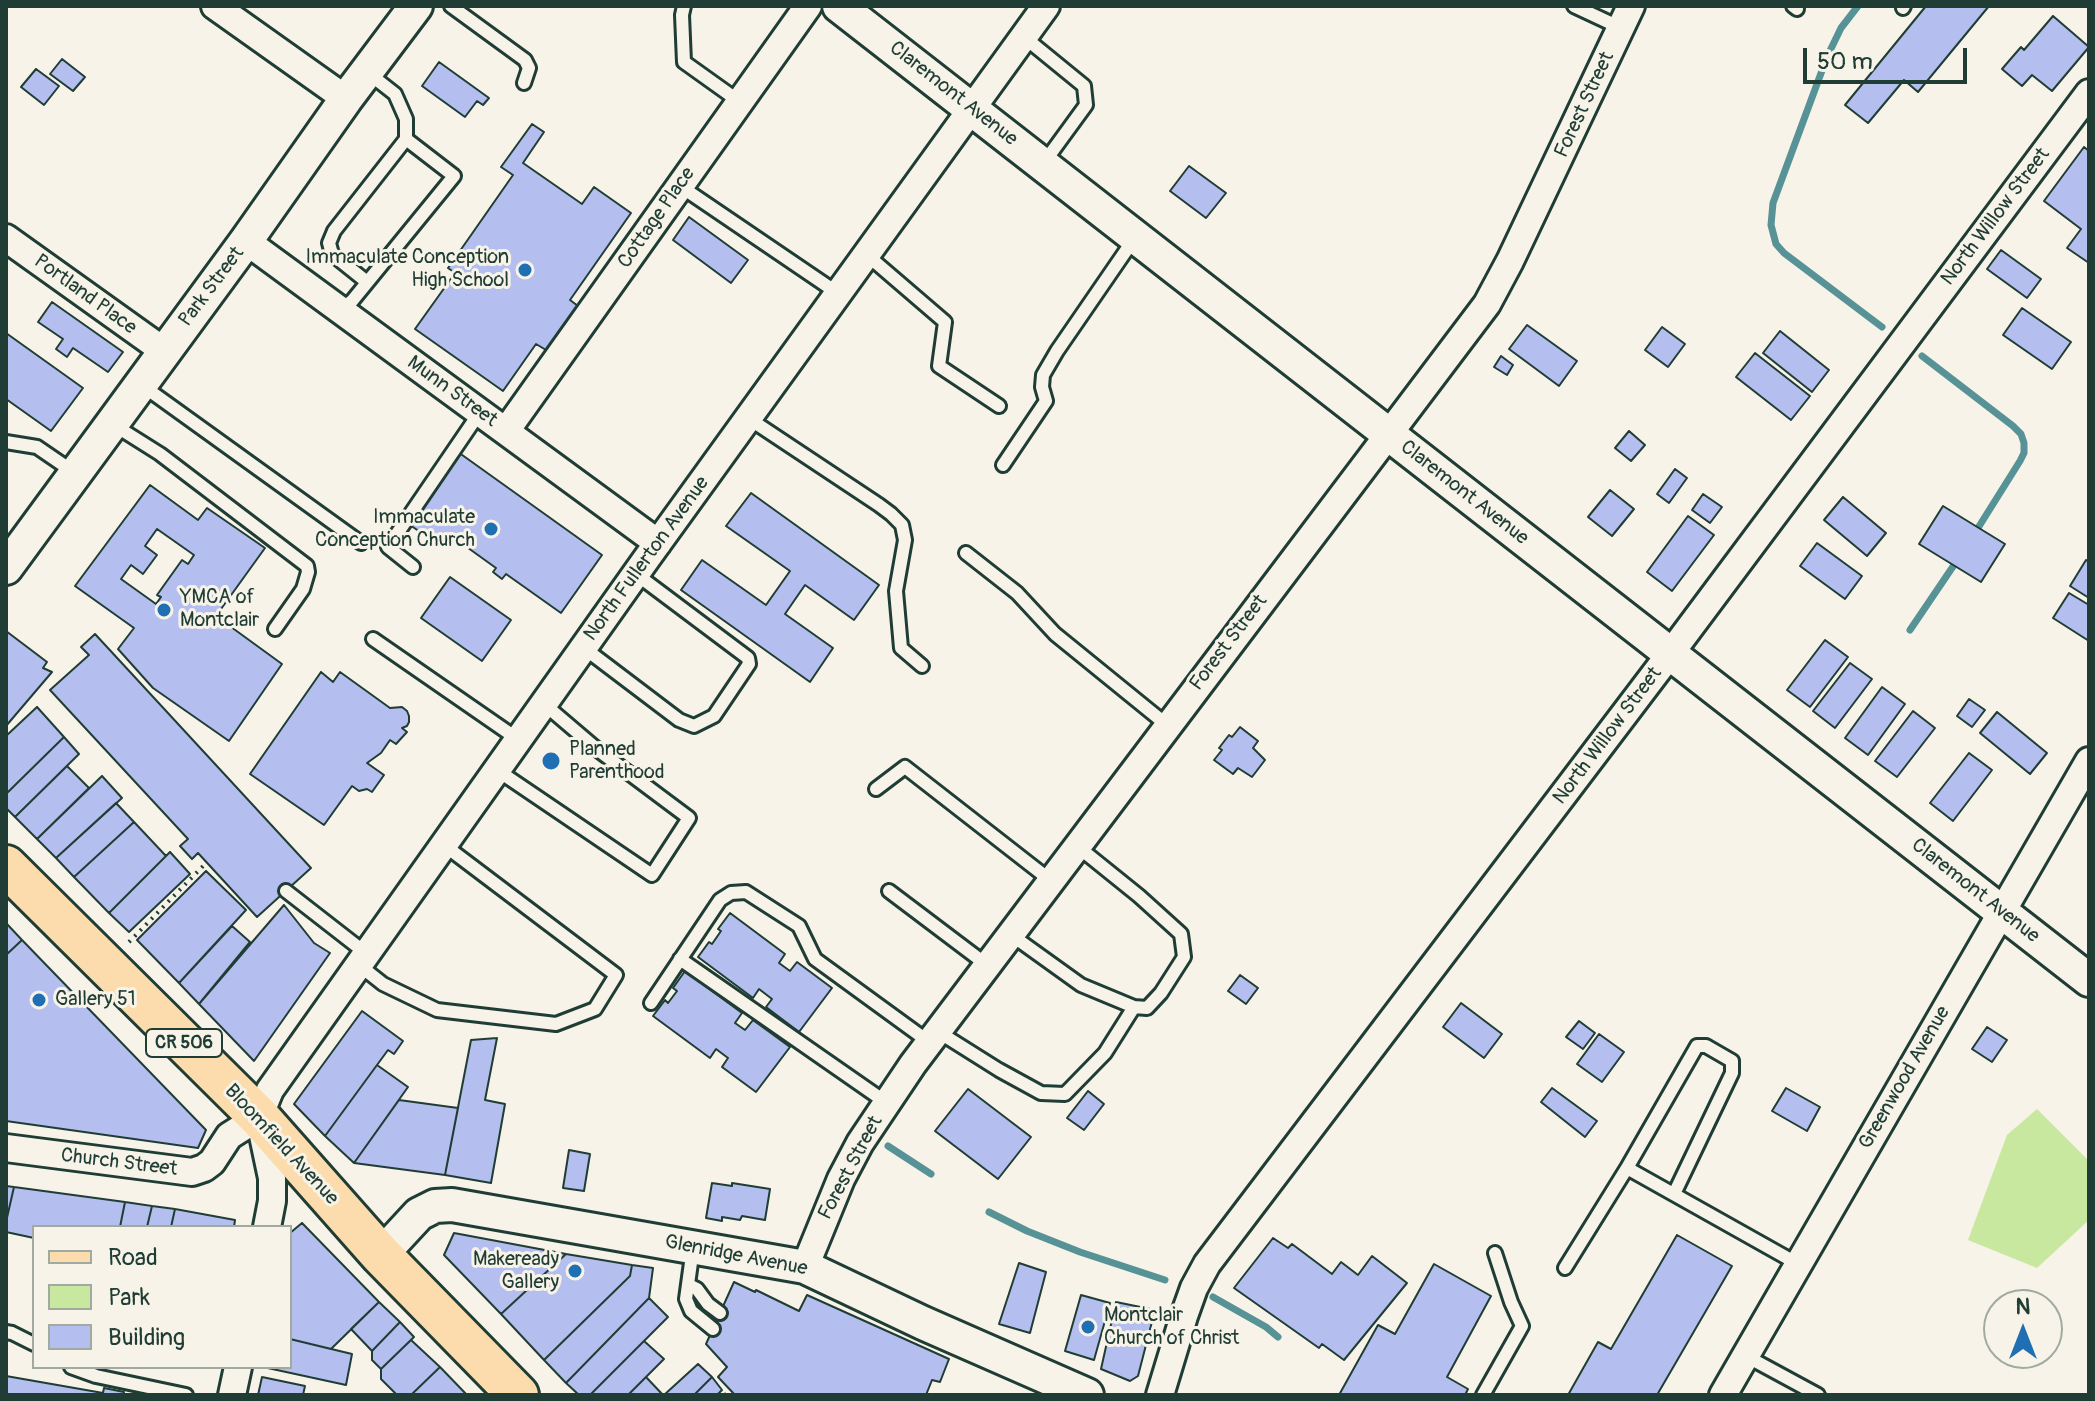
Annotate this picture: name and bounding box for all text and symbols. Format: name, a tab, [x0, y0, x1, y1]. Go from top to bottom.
scale bar	[1807, 32, 1971, 82]
street label: Claremont Avenue	[884, 36, 1022, 152]
text: 50 m	[1817, 47, 1873, 76]
street label: Forest Street	[1550, 48, 1620, 162]
street label: North Willow Street	[1936, 144, 2056, 290]
street label: Cottage Place	[613, 163, 701, 273]
street label: Park Street	[174, 242, 250, 332]
place label: Immaculate Conception High School	[305, 246, 509, 293]
street label: Portland Place	[29, 250, 141, 340]
marker: Immaculate Conception High School	[516, 261, 534, 279]
street label: Munn Street	[402, 351, 502, 433]
street label: Claremont Avenue	[1395, 435, 1533, 551]
street label: North Fullerton Avenue	[579, 472, 715, 646]
place label: Immaculate Conception Church	[315, 506, 475, 553]
marker: Immaculate Conception Church	[482, 520, 500, 538]
place label: YMCA of Montclair	[180, 586, 259, 633]
street label: Forest Street	[1185, 590, 1273, 696]
marker: YMCA of Montclair	[155, 601, 173, 619]
street label: North Willow Street	[1548, 663, 1668, 809]
place label: Planned Parenthood	[569, 738, 665, 785]
marker: Planned Parenthood	[540, 750, 562, 772]
street label: Claremont Avenue	[1906, 833, 2044, 949]
place label: Gallery 51	[55, 988, 136, 1012]
marker: Gallery 51	[30, 991, 48, 1009]
street label: Greenwood Avenue	[1854, 1002, 1956, 1154]
road number: CR 506	[146, 1029, 222, 1057]
street label: Bloomfield Avenue	[219, 1080, 343, 1210]
street label: Forest Street	[814, 1112, 888, 1224]
street label: Church Street	[59, 1144, 179, 1182]
legend	[32, 1225, 292, 1369]
street label: Glenridge Avenue	[663, 1230, 809, 1282]
text: Road	[108, 1243, 158, 1272]
place label: Makeready Gallery	[473, 1248, 559, 1295]
marker: Makeready Gallery	[566, 1262, 584, 1280]
text: Park	[108, 1283, 150, 1312]
north arrow	[1983, 1289, 2063, 1369]
text: N	[2016, 1293, 2030, 1321]
place label: Montclair Church of Christ	[1104, 1304, 1239, 1351]
marker: Montclair Church of Christ	[1079, 1318, 1097, 1336]
text: Building	[108, 1323, 185, 1352]

